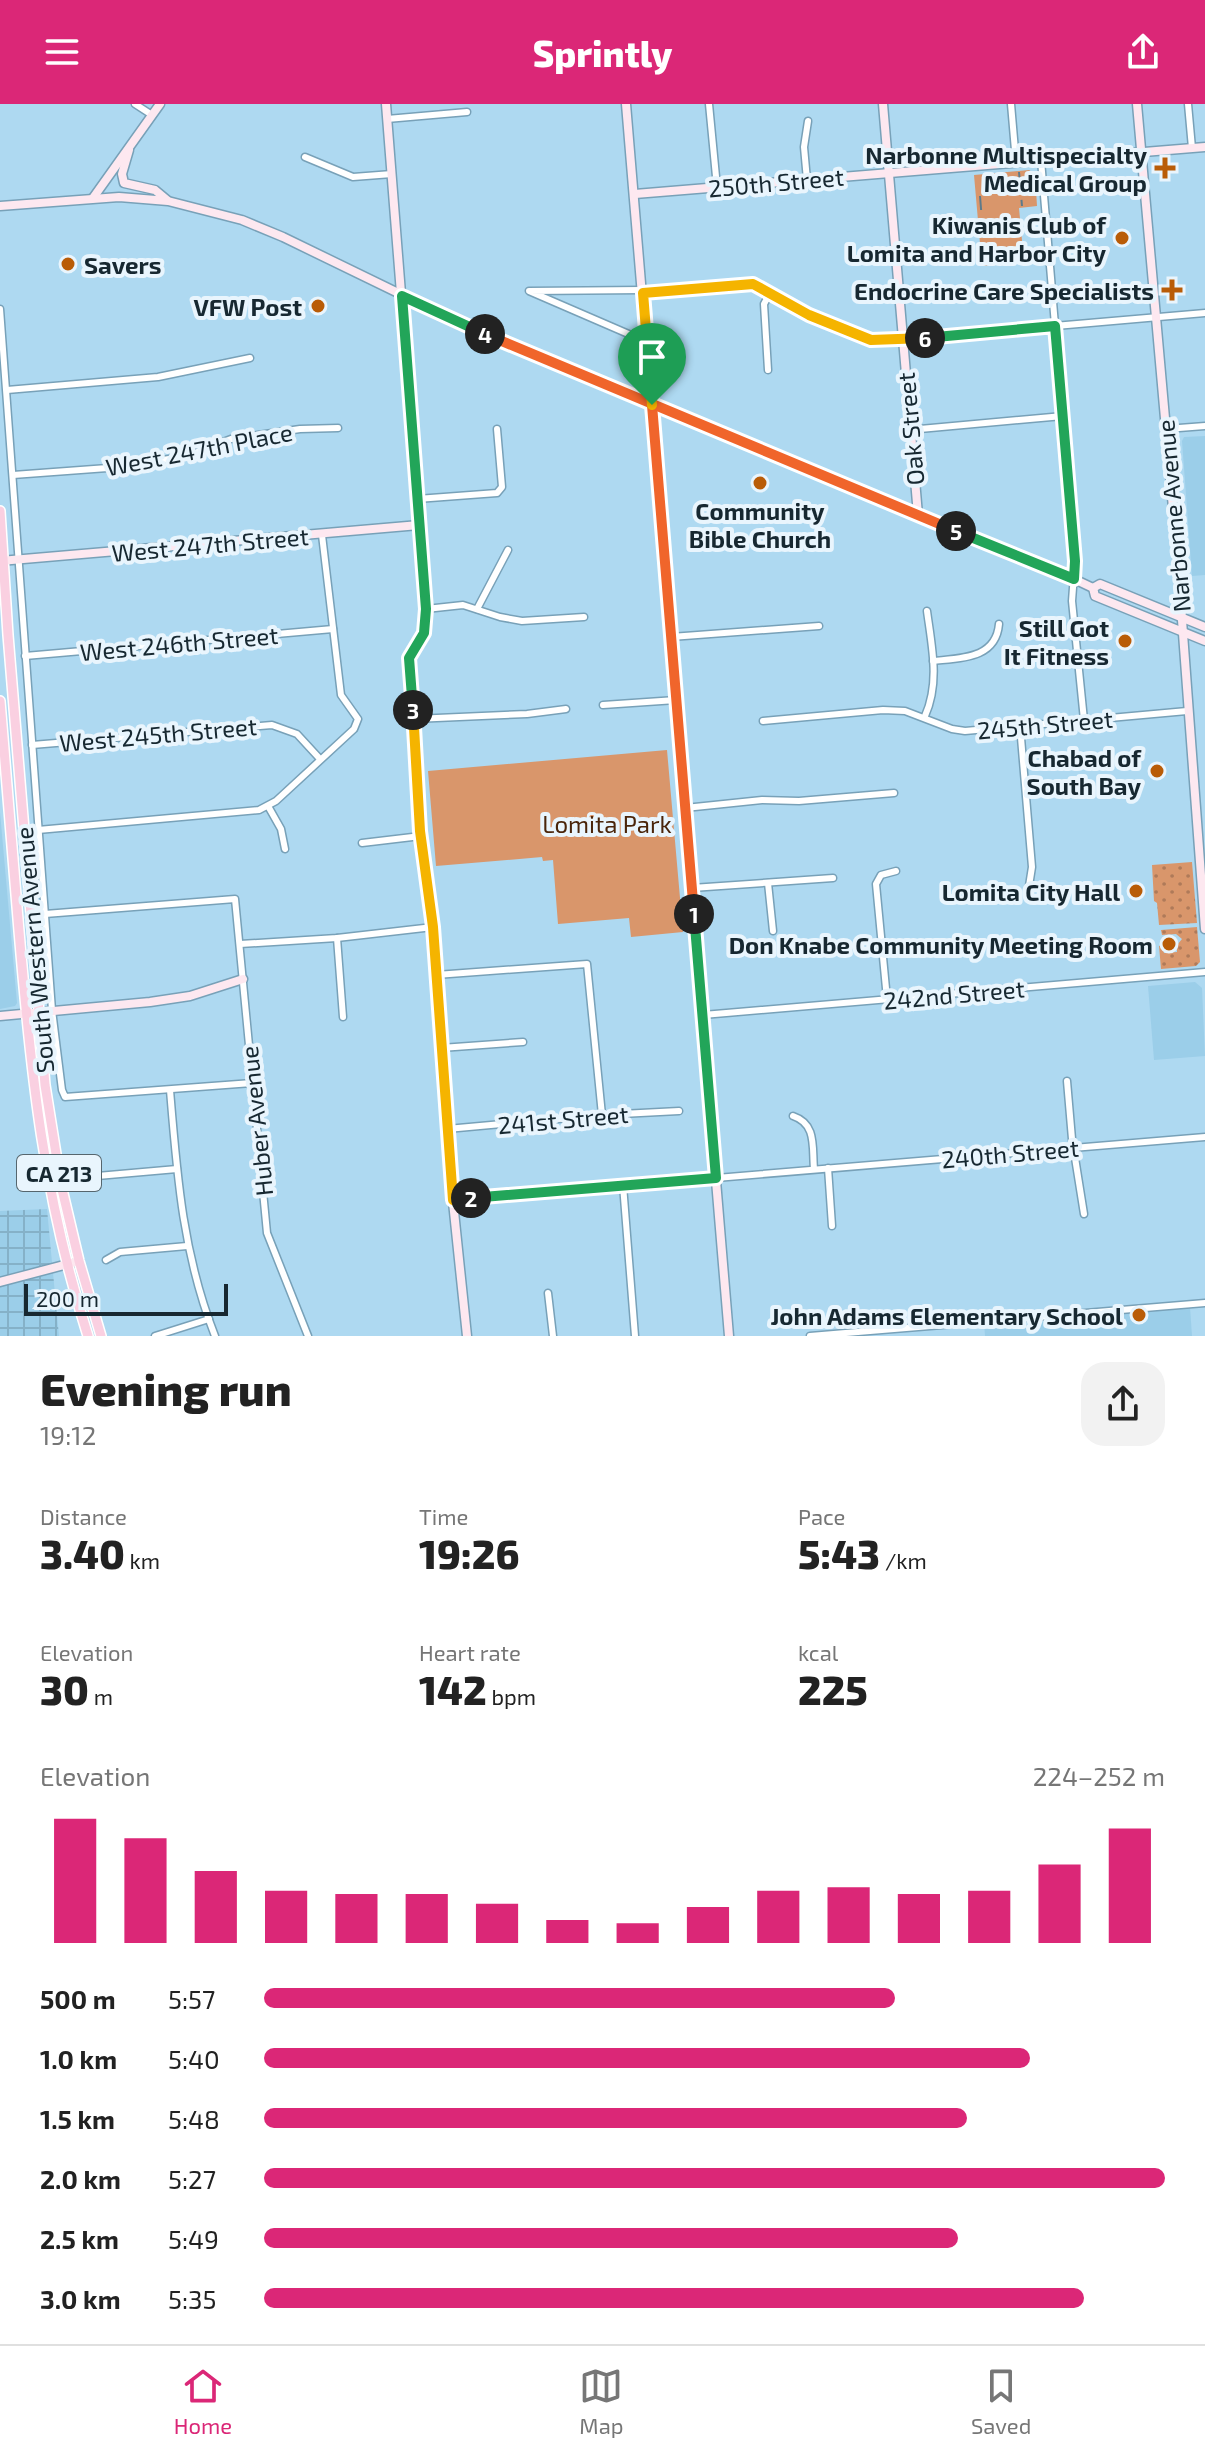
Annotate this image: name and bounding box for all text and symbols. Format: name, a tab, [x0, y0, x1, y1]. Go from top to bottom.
icon: menu	[40, 30, 84, 74]
icon: share	[1121, 30, 1165, 74]
text: Sprintly	[533, 31, 672, 74]
place label: Narbonne Multispecialty Medical Group	[865, 140, 1147, 197]
marker: Narbonne Multispecialty Medical Group	[1154, 157, 1176, 179]
street label: 250th Street	[707, 162, 845, 202]
place label: Kiwanis Club of Lomita and Harbor City	[847, 210, 1107, 267]
marker: Kiwanis Club of Lomita and Harbor City	[1113, 229, 1131, 247]
place label: Savers	[84, 250, 162, 279]
marker: Savers	[59, 255, 77, 273]
place label: Endocrine Care Specialists	[854, 276, 1154, 305]
marker: Endocrine Care Specialists	[1161, 279, 1183, 301]
place label: VFW Post	[193, 292, 302, 321]
marker: VFW Post	[309, 297, 327, 315]
pin: 4	[465, 314, 505, 354]
pin: 6	[905, 318, 945, 358]
text: 4	[478, 321, 492, 347]
pin	[618, 323, 686, 405]
text: 6	[919, 325, 931, 351]
icon: arrive	[630, 335, 674, 379]
street label: Oak Street	[891, 371, 929, 487]
street label: West 247th Place	[103, 417, 295, 481]
street label: Narbonne Avenue	[1150, 419, 1196, 613]
marker: Community Bible Church	[751, 474, 769, 492]
place label: Community Bible Church	[689, 496, 831, 553]
pin: 5	[936, 511, 976, 551]
text: 5	[950, 518, 962, 544]
street label: West 247th Street	[110, 521, 310, 567]
place label: Still Got It Fitness	[1004, 613, 1109, 670]
street label: West 246th Street	[79, 620, 279, 666]
marker: Still Got It Fitness	[1116, 632, 1134, 650]
pin: 3	[393, 690, 433, 730]
text: 3	[407, 697, 419, 723]
street label: 245th Street	[976, 704, 1114, 744]
street label: West 245th Street	[58, 711, 258, 757]
place label: Chabad of South Bay	[1027, 743, 1142, 800]
marker: Chabad of South Bay	[1148, 762, 1166, 780]
park label: Lomita Park	[542, 809, 672, 838]
street label: South Western Avenue	[9, 826, 59, 1074]
place label: Lomita City Hall	[942, 877, 1120, 906]
marker: Lomita City Hall	[1127, 882, 1145, 900]
pin: 1	[674, 894, 714, 934]
text: 1	[689, 901, 699, 927]
place label: Don Knabe Community Meeting Room	[729, 930, 1153, 959]
marker: Don Knabe Community Meeting Room	[1160, 935, 1178, 953]
street label: 242nd Street	[882, 973, 1026, 1015]
street label: Huber Avenue	[234, 1045, 278, 1197]
street label: 241st Street	[496, 1099, 630, 1139]
street label: 240th Street	[940, 1133, 1080, 1173]
road number: CA 213	[17, 1155, 101, 1191]
pin: 2	[451, 1178, 491, 1218]
text: 2	[465, 1185, 477, 1211]
scale bar	[24, 1280, 228, 1316]
text: 200 m	[36, 1285, 99, 1311]
place label: John Adams Elementary School	[770, 1301, 1123, 1330]
marker: John Adams Elementary School	[1130, 1306, 1148, 1324]
text: Evening run	[40, 1362, 292, 1415]
button: share	[1081, 1362, 1165, 1446]
text: 19:12	[40, 1419, 96, 1450]
text: Distance	[40, 1503, 127, 1529]
text: Time	[419, 1503, 468, 1529]
text: Pace	[798, 1503, 845, 1529]
text: 3.40	[40, 1529, 125, 1577]
text: 19:26	[419, 1529, 519, 1577]
text: 5:43	[798, 1529, 880, 1577]
text: km	[125, 1547, 160, 1573]
text: /km	[880, 1547, 927, 1573]
text: Elevation	[40, 1639, 133, 1665]
text: Heart rate	[419, 1639, 521, 1665]
text: kcal	[798, 1639, 838, 1665]
text: 30	[40, 1665, 89, 1713]
text: 142	[419, 1665, 487, 1713]
text: 225	[798, 1665, 868, 1713]
text: m	[89, 1683, 113, 1709]
text: bpm	[487, 1683, 536, 1709]
text: Elevation	[40, 1760, 150, 1791]
text: 224–252 m	[1033, 1760, 1165, 1791]
text: 500 m	[40, 1983, 116, 2014]
text: 5:57	[168, 1983, 215, 2014]
text: 1.0 km	[40, 2043, 117, 2074]
text: 5:40	[168, 2043, 220, 2074]
text: 1.5 km	[40, 2103, 115, 2134]
text: 5:48	[168, 2103, 220, 2134]
text: 2.0 km	[40, 2163, 121, 2194]
text: 5:27	[168, 2163, 216, 2194]
text: 2.5 km	[40, 2223, 119, 2254]
text: 5:49	[168, 2223, 219, 2254]
text: 3.0 km	[40, 2283, 121, 2314]
text: 5:35	[168, 2283, 216, 2314]
tab: Home	[174, 2364, 232, 2438]
tab: Map	[579, 2364, 624, 2438]
tab: Saved	[971, 2364, 1031, 2438]

